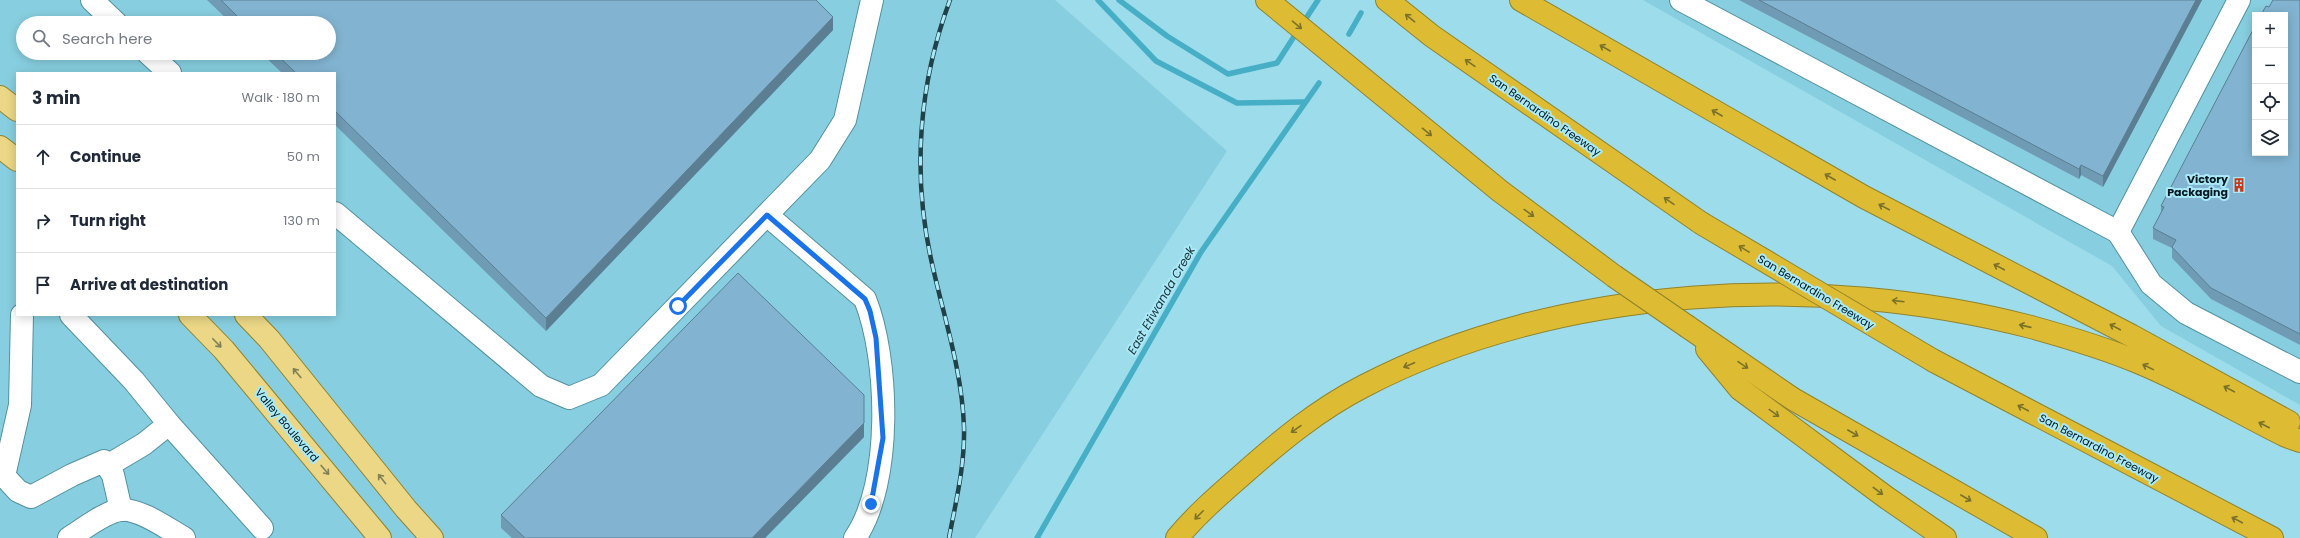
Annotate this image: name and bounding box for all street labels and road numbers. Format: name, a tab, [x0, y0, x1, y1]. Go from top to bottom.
street label: San Bernardino Freeway	[1486, 70, 1605, 160]
street label: San Bernardino Freeway	[1755, 251, 1878, 334]
street label: Valley Boulevard	[251, 385, 323, 465]
street label: San Bernardino Freeway	[2036, 410, 2162, 487]

